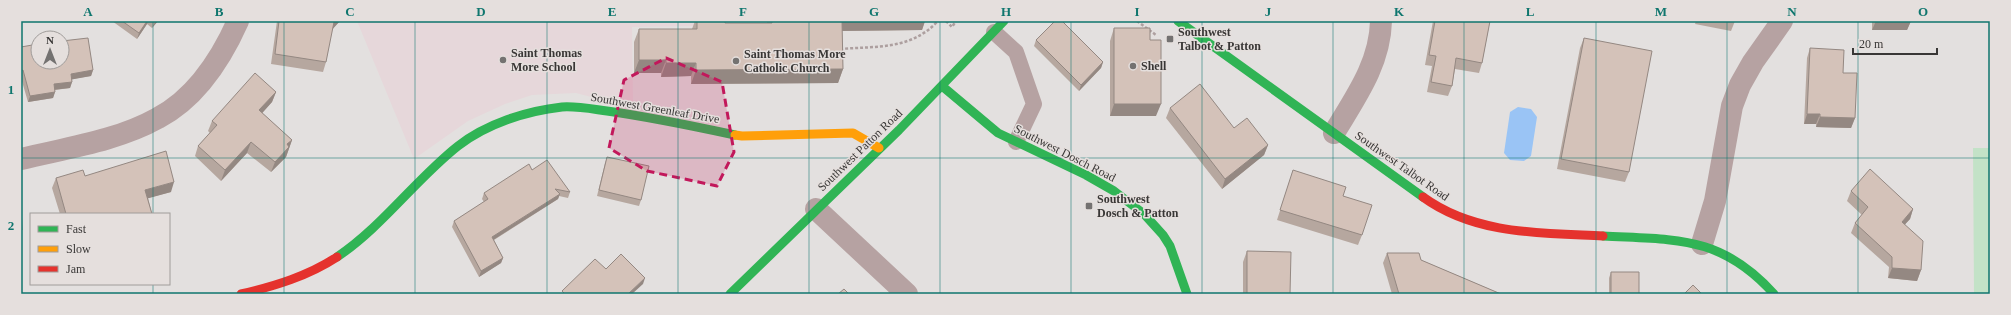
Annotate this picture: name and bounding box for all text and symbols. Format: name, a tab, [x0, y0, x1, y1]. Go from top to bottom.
text: A	[83, 4, 93, 19]
text: B	[215, 4, 224, 19]
text: C	[345, 4, 355, 19]
text: D	[476, 4, 486, 19]
text: E	[608, 4, 616, 19]
text: F	[739, 4, 747, 19]
text: G	[869, 4, 879, 19]
text: H	[1001, 4, 1011, 19]
text: I	[1134, 4, 1140, 19]
text: J	[1265, 4, 1272, 19]
text: K	[1394, 4, 1405, 19]
text: L	[1526, 4, 1535, 19]
text: M	[1655, 4, 1667, 19]
text: N	[1787, 4, 1797, 19]
text: O	[1918, 4, 1928, 19]
place label: Southwest Talbot & Patton	[1178, 25, 1261, 53]
north arrow	[30, 30, 70, 70]
scale bar	[1853, 30, 1937, 56]
text: N	[46, 34, 54, 46]
marker: Southwest Talbot & Patton	[1165, 34, 1175, 44]
text: 20 m	[1859, 37, 1884, 51]
place label: Saint Thomas More School	[511, 46, 582, 74]
place label: Saint Thomas More Catholic Church	[744, 47, 846, 75]
marker: Saint Thomas More School	[498, 55, 508, 65]
marker: Saint Thomas More Catholic Church	[731, 56, 741, 66]
place label: Shell	[1141, 59, 1167, 73]
marker: Shell	[1128, 61, 1138, 71]
text: 1	[8, 82, 14, 97]
street label: Southwest Greenleaf Drive	[589, 90, 721, 126]
street label: Southwest Patton Road	[815, 106, 905, 194]
street label: Southwest Dosch Road	[1012, 121, 1118, 185]
street label: Southwest Talbot Road	[1352, 128, 1452, 204]
place label: Southwest Dosch & Patton	[1097, 192, 1179, 220]
marker: Southwest Dosch & Patton	[1084, 201, 1094, 211]
legend	[30, 213, 170, 285]
text: 2	[8, 218, 14, 233]
text: Fast	[66, 222, 87, 236]
text: Slow	[66, 242, 91, 256]
text: Jam	[66, 262, 86, 276]

